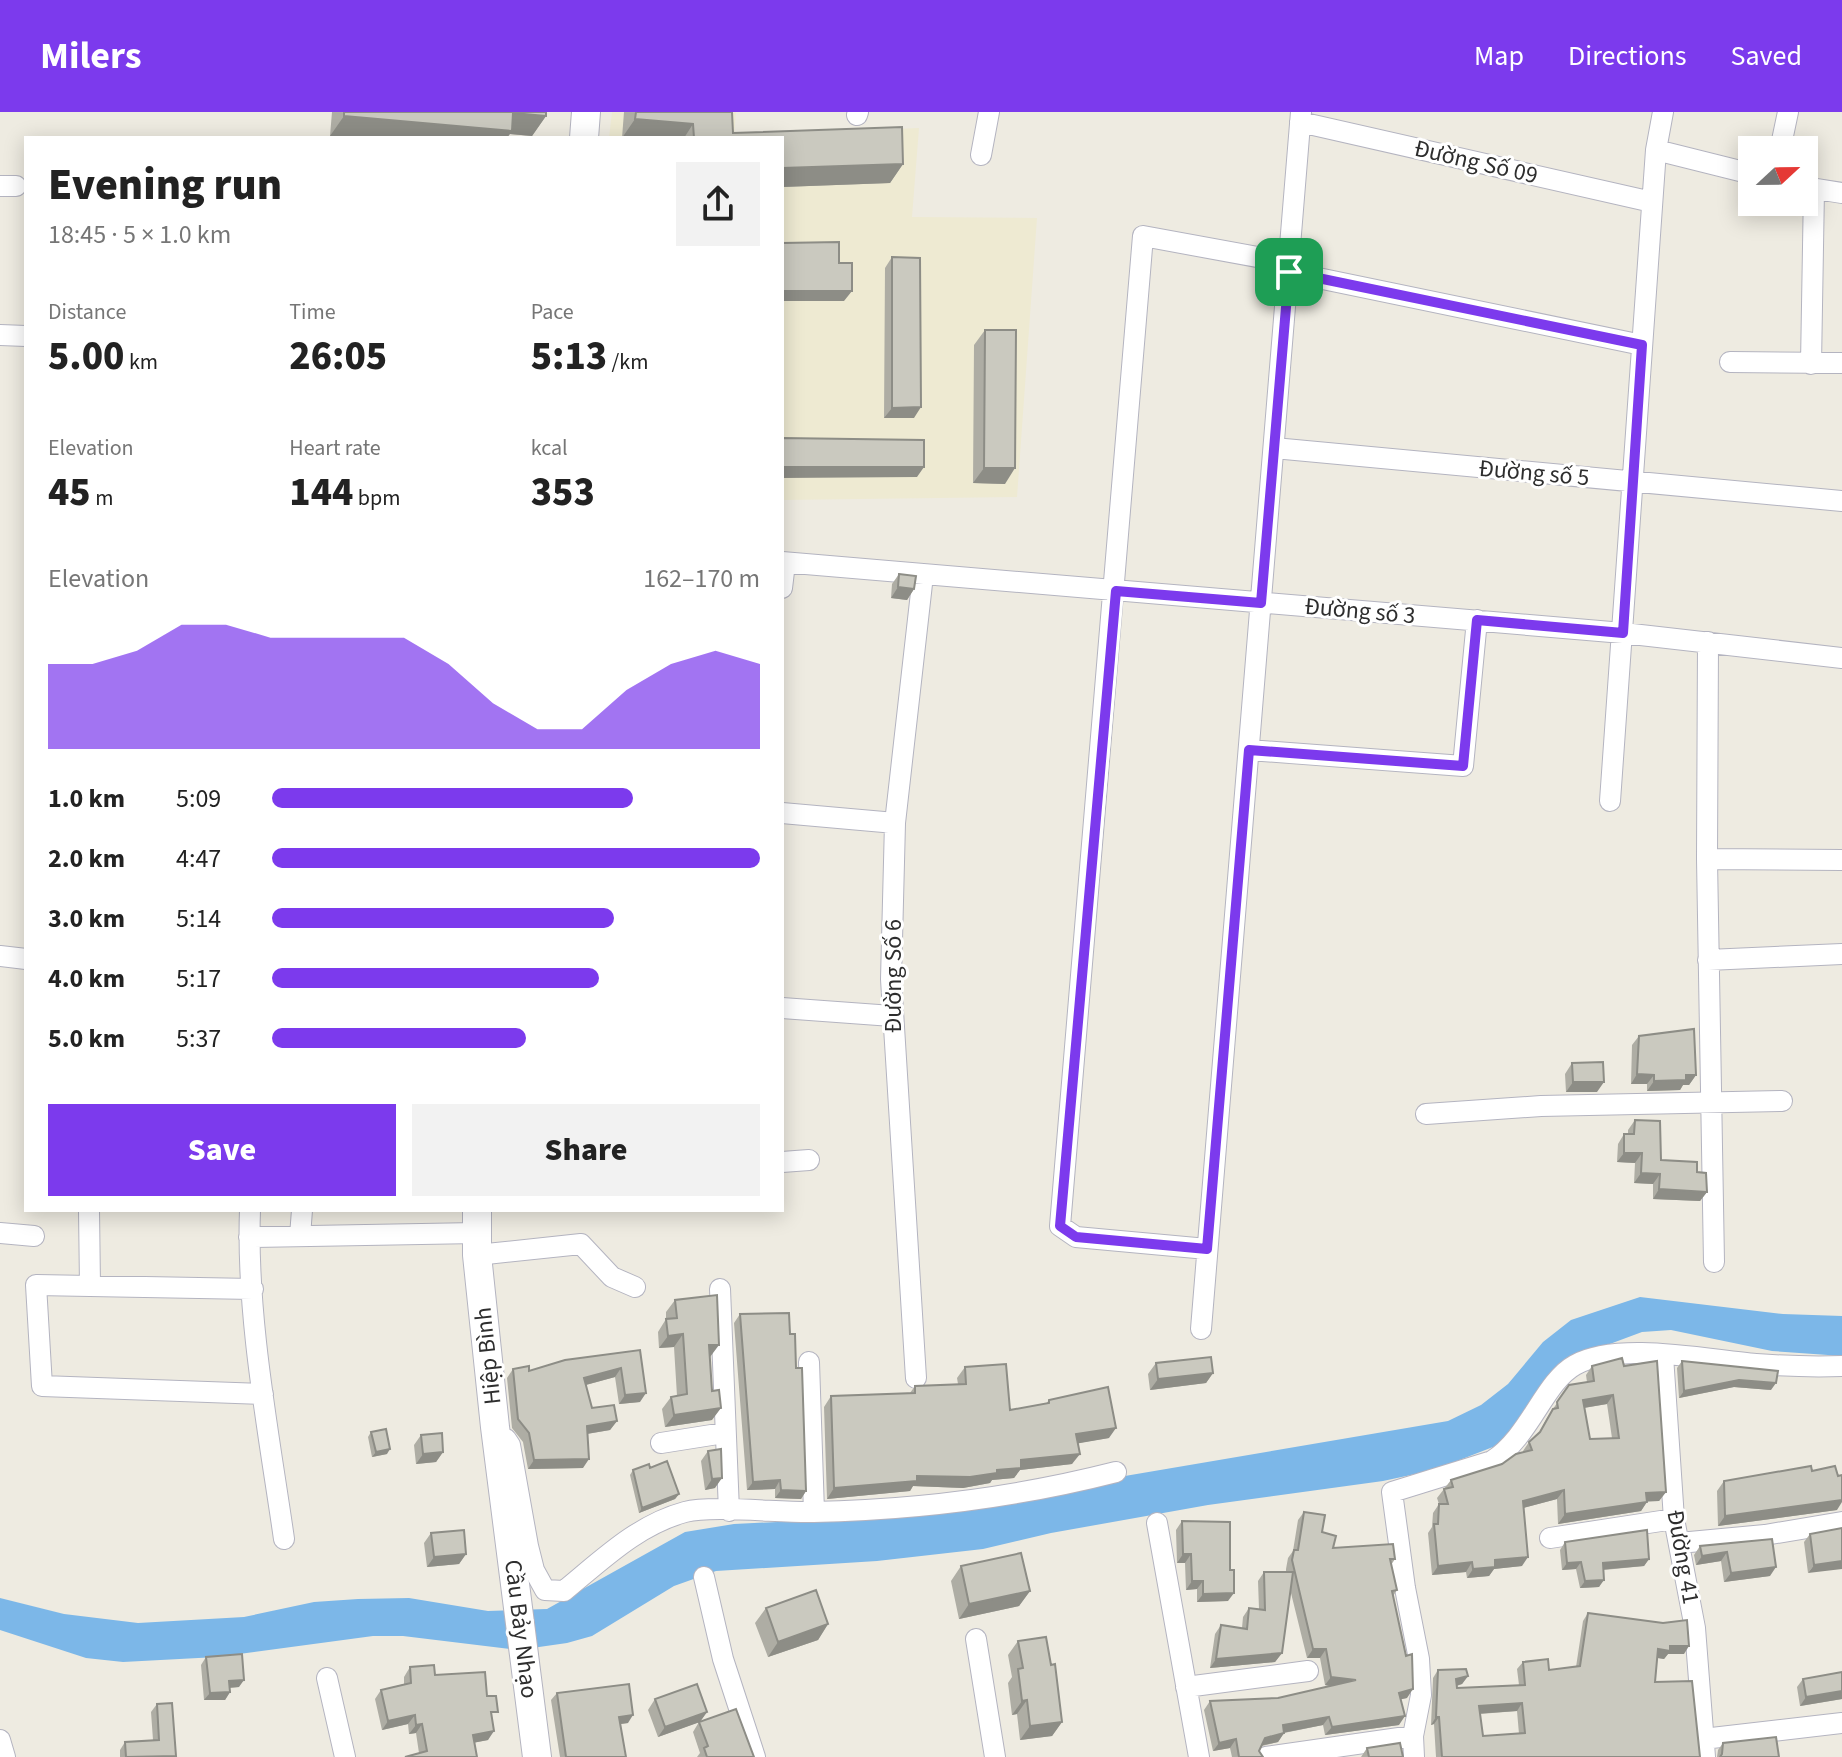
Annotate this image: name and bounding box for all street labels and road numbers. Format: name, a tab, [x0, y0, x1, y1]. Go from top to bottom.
street label: Đường Số 09	[1411, 131, 1541, 193]
street label: Đường số 5	[1477, 451, 1591, 495]
street label: Đường số 3	[1303, 589, 1417, 633]
street label: Đường Số 6	[876, 919, 911, 1033]
street label: Hiệp Bình	[465, 1306, 511, 1406]
street label: Đường 41	[1658, 1507, 1708, 1607]
street label: Cầu Bảy Nhạo	[495, 1558, 547, 1700]

